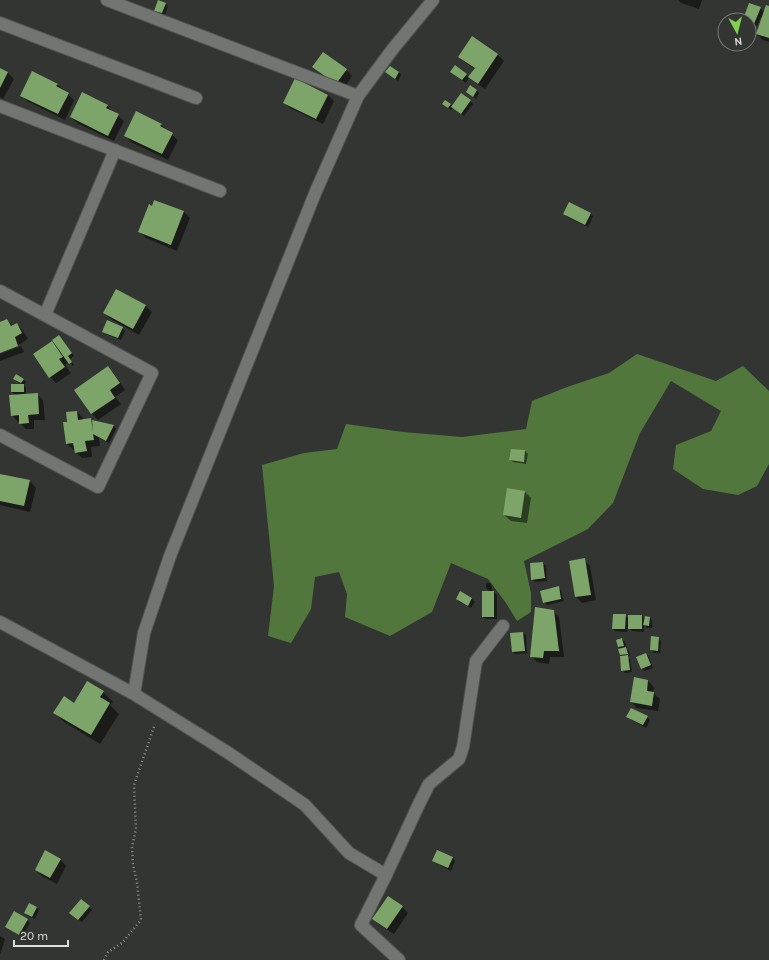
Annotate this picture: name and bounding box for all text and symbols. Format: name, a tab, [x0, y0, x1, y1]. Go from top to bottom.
north arrow	[717, 12, 757, 52]
text: N	[733, 34, 743, 48]
scale bar	[14, 922, 68, 948]
text: 20 m	[20, 929, 48, 943]

